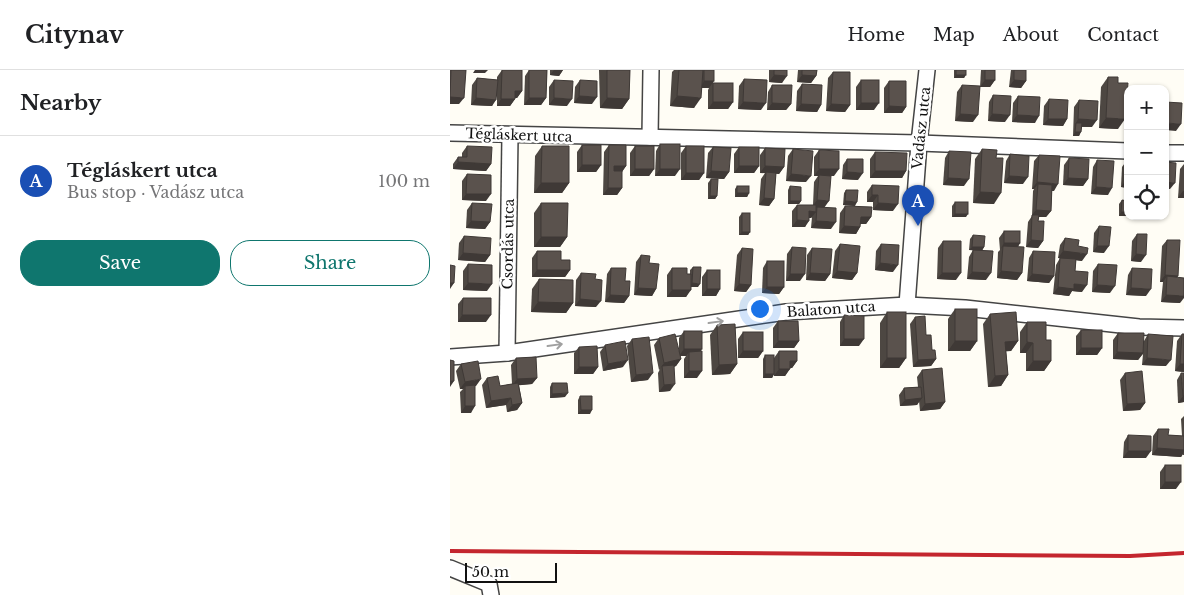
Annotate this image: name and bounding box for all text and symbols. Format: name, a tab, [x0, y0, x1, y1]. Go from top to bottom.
text: Citynav	[25, 20, 124, 49]
text: Home	[847, 24, 905, 46]
text: Map	[933, 24, 975, 46]
text: About	[1003, 24, 1059, 46]
text: Contact	[1087, 24, 1159, 46]
map controls	[1124, 85, 1169, 220]
button: +	[1124, 85, 1169, 130]
street label: Vadász utca	[908, 86, 934, 171]
text: Nearby	[20, 90, 101, 116]
street label: Tégláskert utca	[465, 124, 573, 146]
button: −	[1124, 130, 1169, 175]
text: Tégláskert utca	[67, 159, 218, 182]
text: A	[30, 171, 42, 191]
text: 100 m	[378, 171, 430, 191]
button: locate	[1124, 175, 1169, 220]
text: Bus stop · Vadász utca	[67, 182, 244, 202]
pin: A	[902, 185, 934, 226]
street label: Csordás utca	[498, 198, 518, 290]
button: Save	[20, 240, 220, 286]
button: Share	[230, 240, 430, 286]
your location	[747, 296, 773, 322]
street label: Balaton utca	[786, 297, 876, 321]
one-way arrow	[707, 317, 723, 327]
one-way arrow	[547, 340, 563, 350]
scale bar	[465, 560, 558, 583]
text: 50 m	[472, 563, 509, 581]

